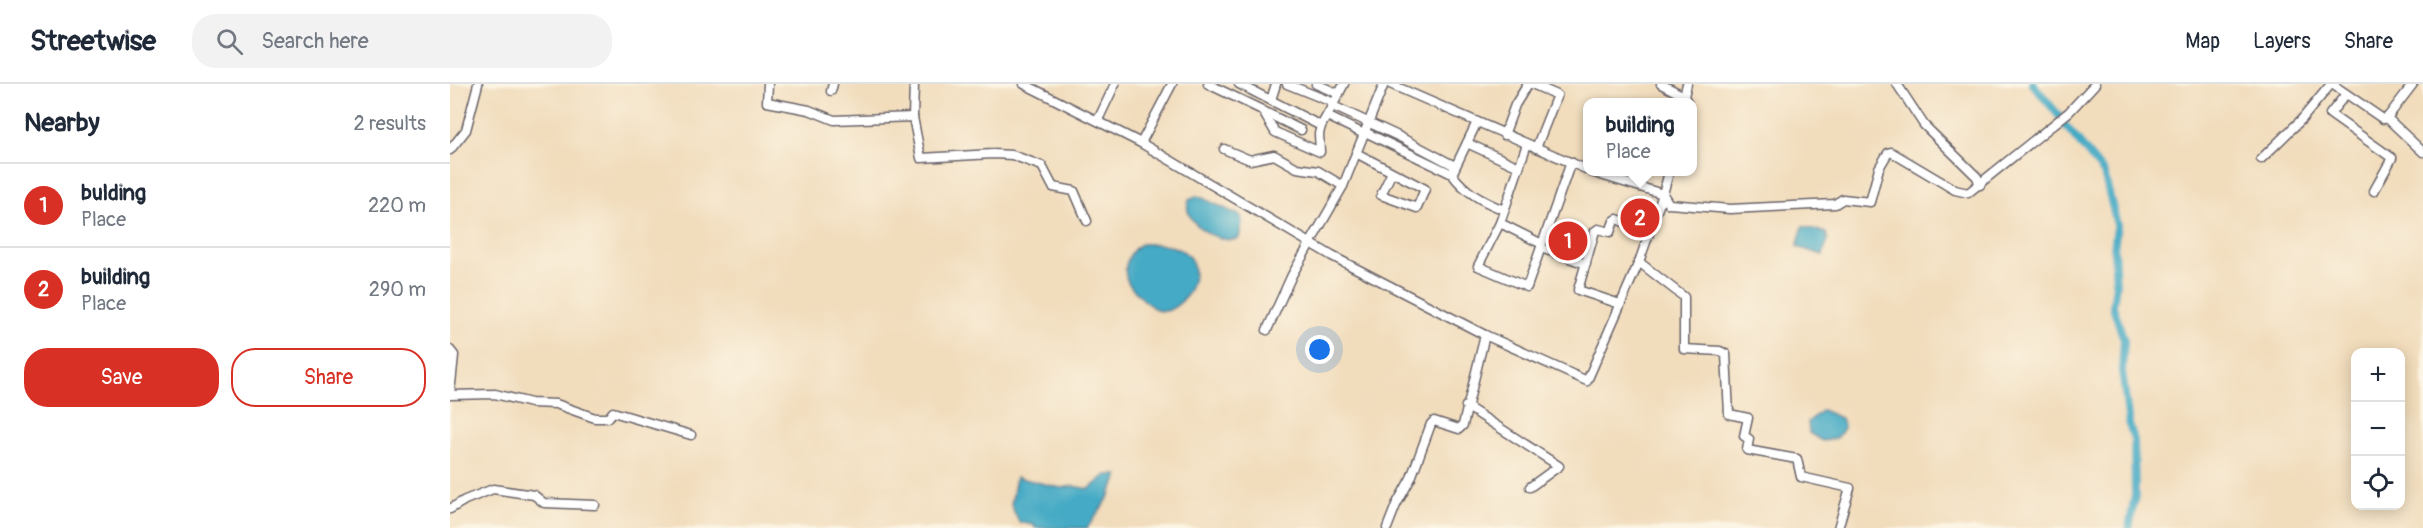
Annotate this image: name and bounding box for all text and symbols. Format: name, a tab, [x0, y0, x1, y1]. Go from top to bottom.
search box	[192, 14, 612, 68]
text: Streetwise	[30, 24, 156, 59]
icon: search	[213, 25, 246, 58]
text: Search here	[261, 27, 369, 55]
text: Map	[2185, 28, 2220, 55]
text: Layers	[2253, 28, 2311, 55]
text: Share	[2344, 28, 2393, 55]
popup	[1583, 98, 1697, 176]
text: Nearby	[24, 107, 100, 139]
text: 2 results	[354, 111, 426, 136]
text: building	[1605, 111, 1675, 139]
text: Place	[1605, 139, 1651, 164]
text: bulding	[81, 179, 146, 207]
text: 1	[40, 193, 47, 218]
text: 220 m	[368, 193, 426, 218]
pin: 2	[1620, 196, 1660, 240]
text: Place	[81, 207, 126, 232]
pin: 1	[1548, 218, 1588, 264]
text: building	[81, 263, 150, 291]
text: 2	[38, 277, 49, 302]
text: 290 m	[369, 277, 426, 302]
text: Place	[81, 291, 126, 316]
your location	[1305, 335, 1334, 364]
button: Save	[24, 348, 219, 407]
button: Share	[231, 348, 426, 407]
map controls	[2351, 348, 2405, 510]
button: +	[2351, 348, 2405, 402]
button: −	[2351, 402, 2405, 456]
button: locate	[2351, 456, 2405, 510]

